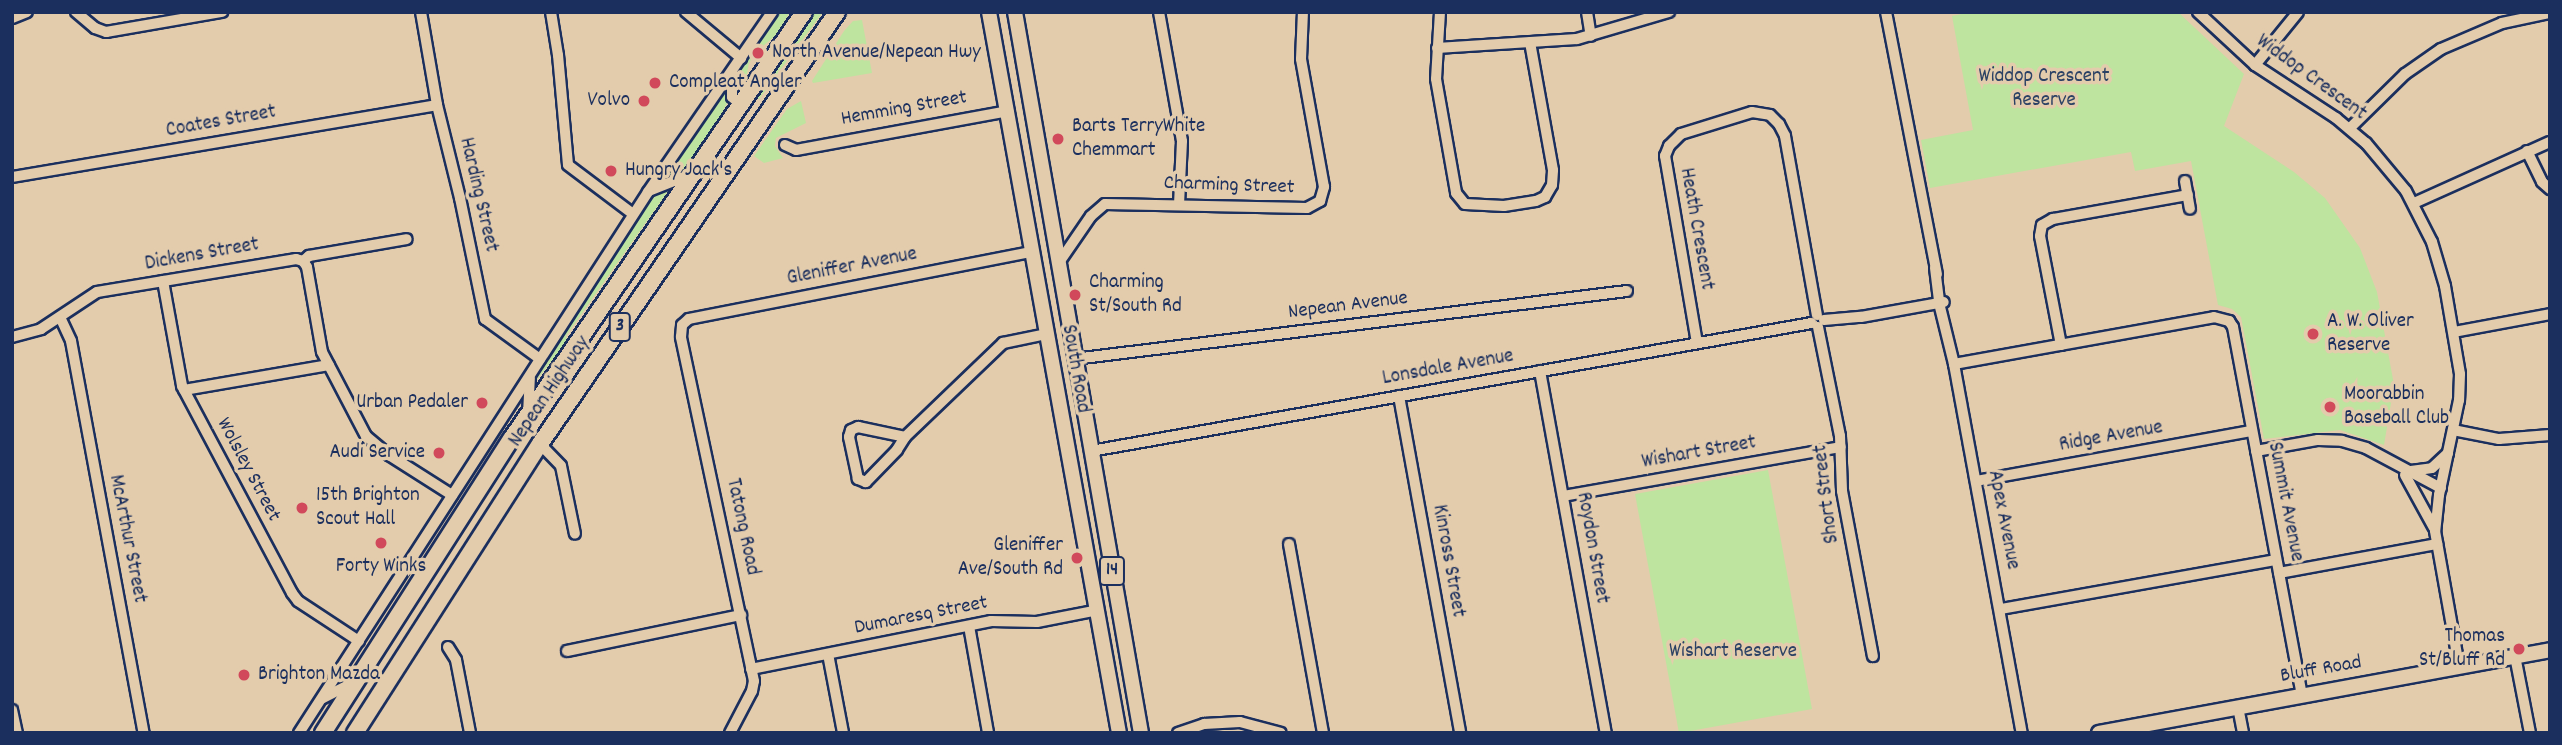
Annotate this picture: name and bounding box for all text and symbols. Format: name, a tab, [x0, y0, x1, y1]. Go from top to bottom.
street label: Widdop Crescent	[2251, 29, 2371, 127]
place label: North Avenue/Nepean Hwy	[772, 40, 981, 66]
marker: North Avenue/Nepean Hwy	[750, 45, 766, 61]
park label: Widdop Crescent Reserve	[1979, 64, 2109, 114]
place label: Compleat Angler	[669, 70, 802, 96]
marker: Compleat Angler	[647, 75, 663, 91]
street label: Hemming Street	[839, 86, 969, 132]
place label: Volvo	[587, 88, 630, 114]
marker: Volvo	[636, 93, 652, 109]
street label: Coates Street	[164, 100, 278, 144]
place label: Barts TerryWhite Chemmart	[1072, 114, 1205, 164]
marker: Barts TerryWhite Chemmart	[1050, 131, 1066, 147]
street label: Harding Street	[453, 135, 503, 255]
place label: Hungry Jack's	[625, 158, 732, 184]
marker: Hungry Jack's	[603, 163, 619, 179]
street label: Heath Crescent	[1673, 166, 1719, 292]
street label: Charming Street	[1163, 171, 1295, 201]
street label: Dickens Street	[143, 233, 261, 277]
street label: Gleniffer Avenue	[785, 242, 919, 292]
place label: Charming St/South Rd	[1089, 270, 1182, 320]
street label: Nepean Avenue	[1287, 286, 1409, 326]
marker: Charming St/South Rd	[1067, 287, 1083, 303]
place label: A. W. Oliver Reserve	[2327, 309, 2414, 359]
road number: 3	[608, 312, 632, 342]
street label: South Road	[1055, 323, 1095, 415]
marker: A. W. Oliver Reserve	[2305, 326, 2321, 342]
street label: Nepean Highway	[504, 332, 596, 452]
street label: Lonsdale Avenue	[1380, 344, 1516, 392]
place label: Moorabbin Baseball Club	[2344, 382, 2449, 432]
place label: Urban Pedaler	[356, 390, 468, 416]
marker: Urban Pedaler	[474, 395, 490, 411]
marker: Moorabbin Baseball Club	[2322, 399, 2338, 415]
street label: Wolsley Street	[210, 414, 286, 526]
street label: Ridge Avenue	[2057, 416, 2165, 458]
street label: Wishart Street	[1640, 431, 1758, 475]
place label: Audi Service	[329, 440, 425, 466]
street label: Summit Avenue	[2261, 440, 2309, 564]
street label: Short Street	[1808, 443, 1846, 545]
marker: Audi Service	[431, 445, 447, 461]
street label: Apex Avenue	[1981, 468, 2025, 572]
street label: McArthur Street	[102, 473, 152, 605]
street label: Tatong Road	[719, 476, 765, 578]
place label: 15th Brighton Scout Hall	[316, 483, 420, 533]
street label: Roydon Street	[1570, 490, 1614, 606]
marker: 15th Brighton Scout Hall	[294, 500, 310, 516]
street label: Kinross Street	[1426, 503, 1470, 619]
place label: Gleniffer Ave/South Rd	[958, 533, 1063, 583]
marker: Forty Winks	[373, 535, 389, 551]
marker: Gleniffer Ave/South Rd	[1069, 550, 1085, 566]
place label: Forty Winks	[336, 554, 426, 580]
road number: 14	[1098, 556, 1126, 586]
street label: Dumaresq Street	[852, 591, 990, 641]
place label: Thomas St/Bluff Rd	[2419, 624, 2505, 674]
park label: Wishart Reserve	[1669, 639, 1797, 665]
marker: Thomas St/Bluff Rd	[2511, 641, 2527, 657]
street label: Bluff Road	[2278, 650, 2364, 690]
place label: Brighton Mazda	[258, 662, 380, 688]
marker: Brighton Mazda	[236, 667, 252, 683]

